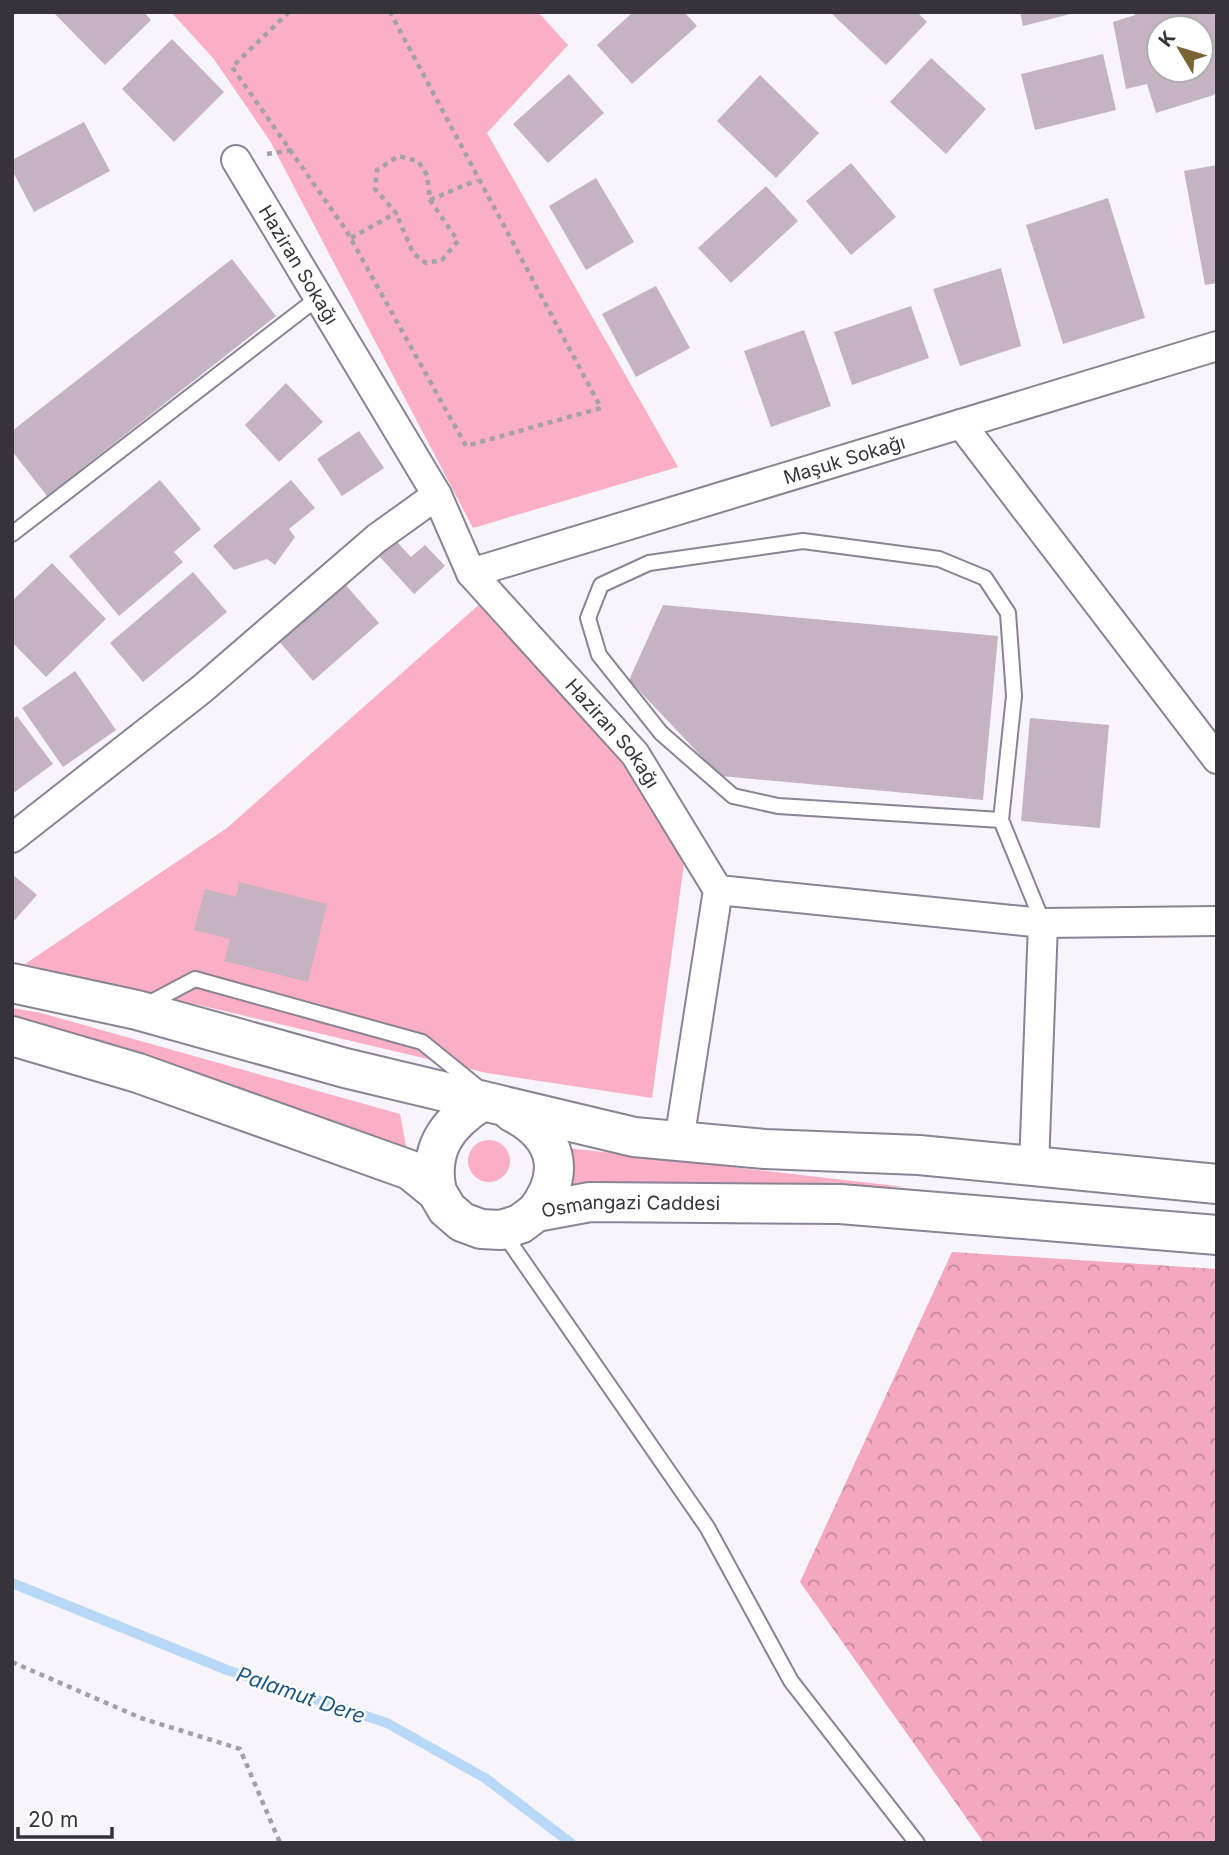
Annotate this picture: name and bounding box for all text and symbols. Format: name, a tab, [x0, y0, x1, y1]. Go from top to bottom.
north arrow	[1145, 14, 1215, 84]
text: K	[1154, 26, 1180, 51]
street label: Haziran Sokağı	[254, 201, 343, 329]
street label: Maşuk Sokağı	[781, 430, 908, 489]
street label: Haziran Sokağı	[561, 674, 664, 792]
street label: Osmangazi Caddesi	[539, 1190, 720, 1222]
water label: Palamut Dere	[233, 1661, 369, 1729]
scale bar	[18, 1796, 112, 1840]
text: 20 m	[28, 1807, 78, 1832]

